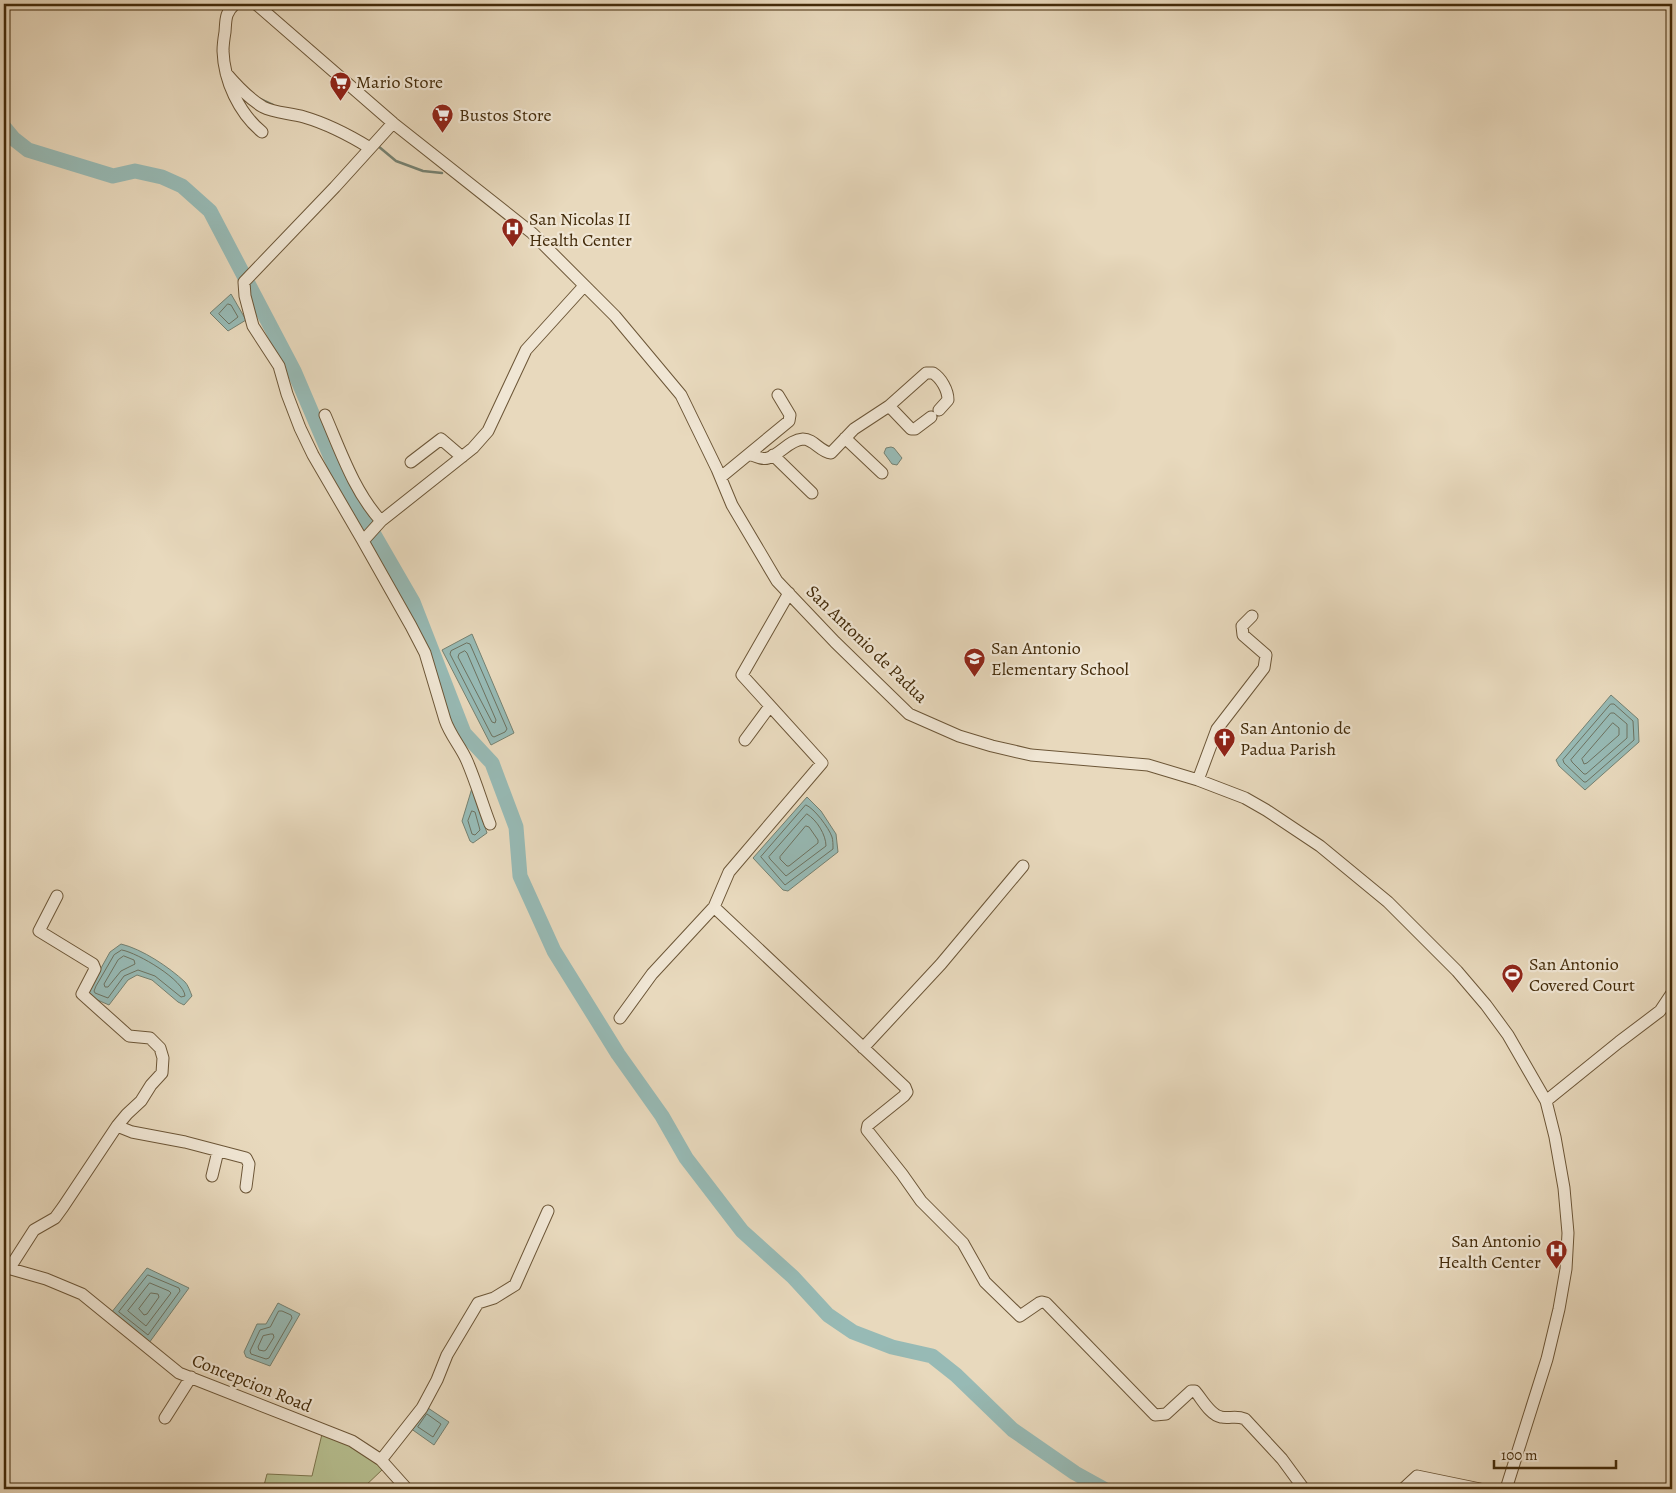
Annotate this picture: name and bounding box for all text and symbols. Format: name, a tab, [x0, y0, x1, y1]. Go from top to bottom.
supermarket icon: Mario Store	[328, 70, 352, 101]
place label: Mario Store	[356, 70, 443, 94]
supermarket icon: Bustos Store	[431, 103, 455, 134]
place label: Bustos Store	[459, 103, 552, 127]
place label: San Nicolas II Health Center	[529, 207, 632, 252]
hospital icon: San Nicolas II Health Center	[501, 217, 525, 248]
street label: San Antonio de Padua	[801, 580, 933, 709]
place label: San Antonio Elementary School	[991, 636, 1129, 681]
school or university icon: San Antonio Elementary School	[963, 646, 987, 677]
place label: San Antonio de Padua Parish	[1240, 716, 1351, 761]
church icon: San Antonio de Padua Parish	[1212, 726, 1236, 757]
place label: San Antonio Covered Court	[1529, 952, 1635, 997]
sports icon: San Antonio Covered Court	[1501, 962, 1525, 993]
place label: San Antonio Health Center	[1438, 1229, 1541, 1274]
hospital icon: San Antonio Health Center	[1545, 1239, 1569, 1270]
street label: Concepcion Road	[189, 1348, 316, 1418]
scale bar	[1494, 1438, 1616, 1470]
text: 100 m	[1501, 1445, 1538, 1465]

